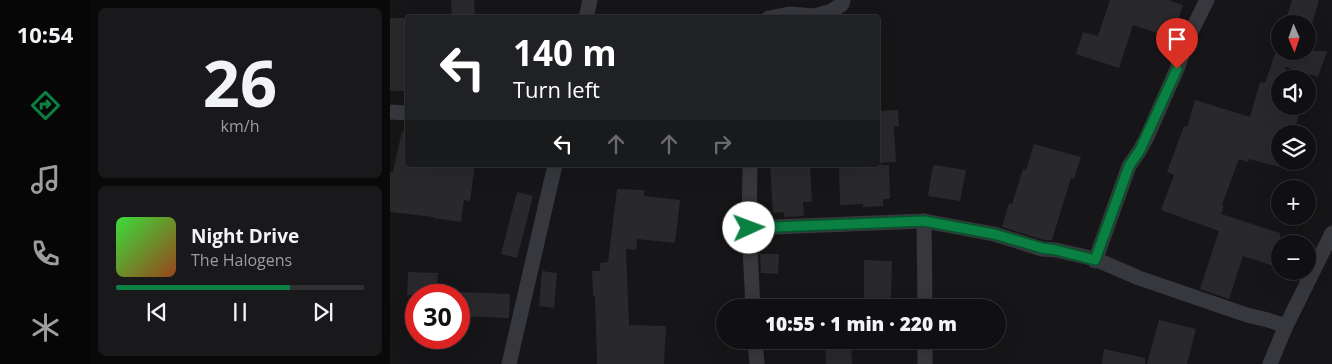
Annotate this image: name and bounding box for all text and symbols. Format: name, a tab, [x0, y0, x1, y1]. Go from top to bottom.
north arrow	[1271, 15, 1316, 60]
map controls	[1271, 15, 1316, 280]
pin	[1156, 18, 1198, 69]
text: 10:54	[17, 19, 73, 49]
icon: arrive	[1163, 25, 1191, 53]
text: 140 m	[513, 29, 617, 76]
icon: left	[430, 35, 495, 100]
text: 26	[203, 38, 277, 126]
button: sound	[1271, 70, 1316, 115]
text: Turn left	[513, 74, 600, 104]
icon: directions	[28, 88, 63, 123]
text: km/h	[221, 115, 259, 137]
button: layers	[1271, 125, 1316, 170]
icon: left	[549, 130, 577, 158]
icon: ahead	[602, 130, 630, 158]
icon: ahead	[655, 130, 683, 158]
icon: right	[708, 130, 736, 158]
icon: music	[28, 162, 63, 197]
button: +	[1271, 180, 1316, 225]
position arrow	[722, 201, 774, 253]
text: Night Drive	[191, 223, 299, 249]
button: −	[1271, 235, 1316, 280]
icon: phone	[28, 236, 63, 271]
text: The Halogens	[191, 249, 292, 271]
speed limit sign: 30	[405, 284, 470, 349]
icon: previous	[143, 298, 171, 326]
icon: pause	[226, 298, 254, 326]
icon: next	[309, 298, 337, 326]
icon: climate	[28, 310, 63, 345]
text: 10:55 · 1 min · 220 m	[765, 311, 957, 337]

